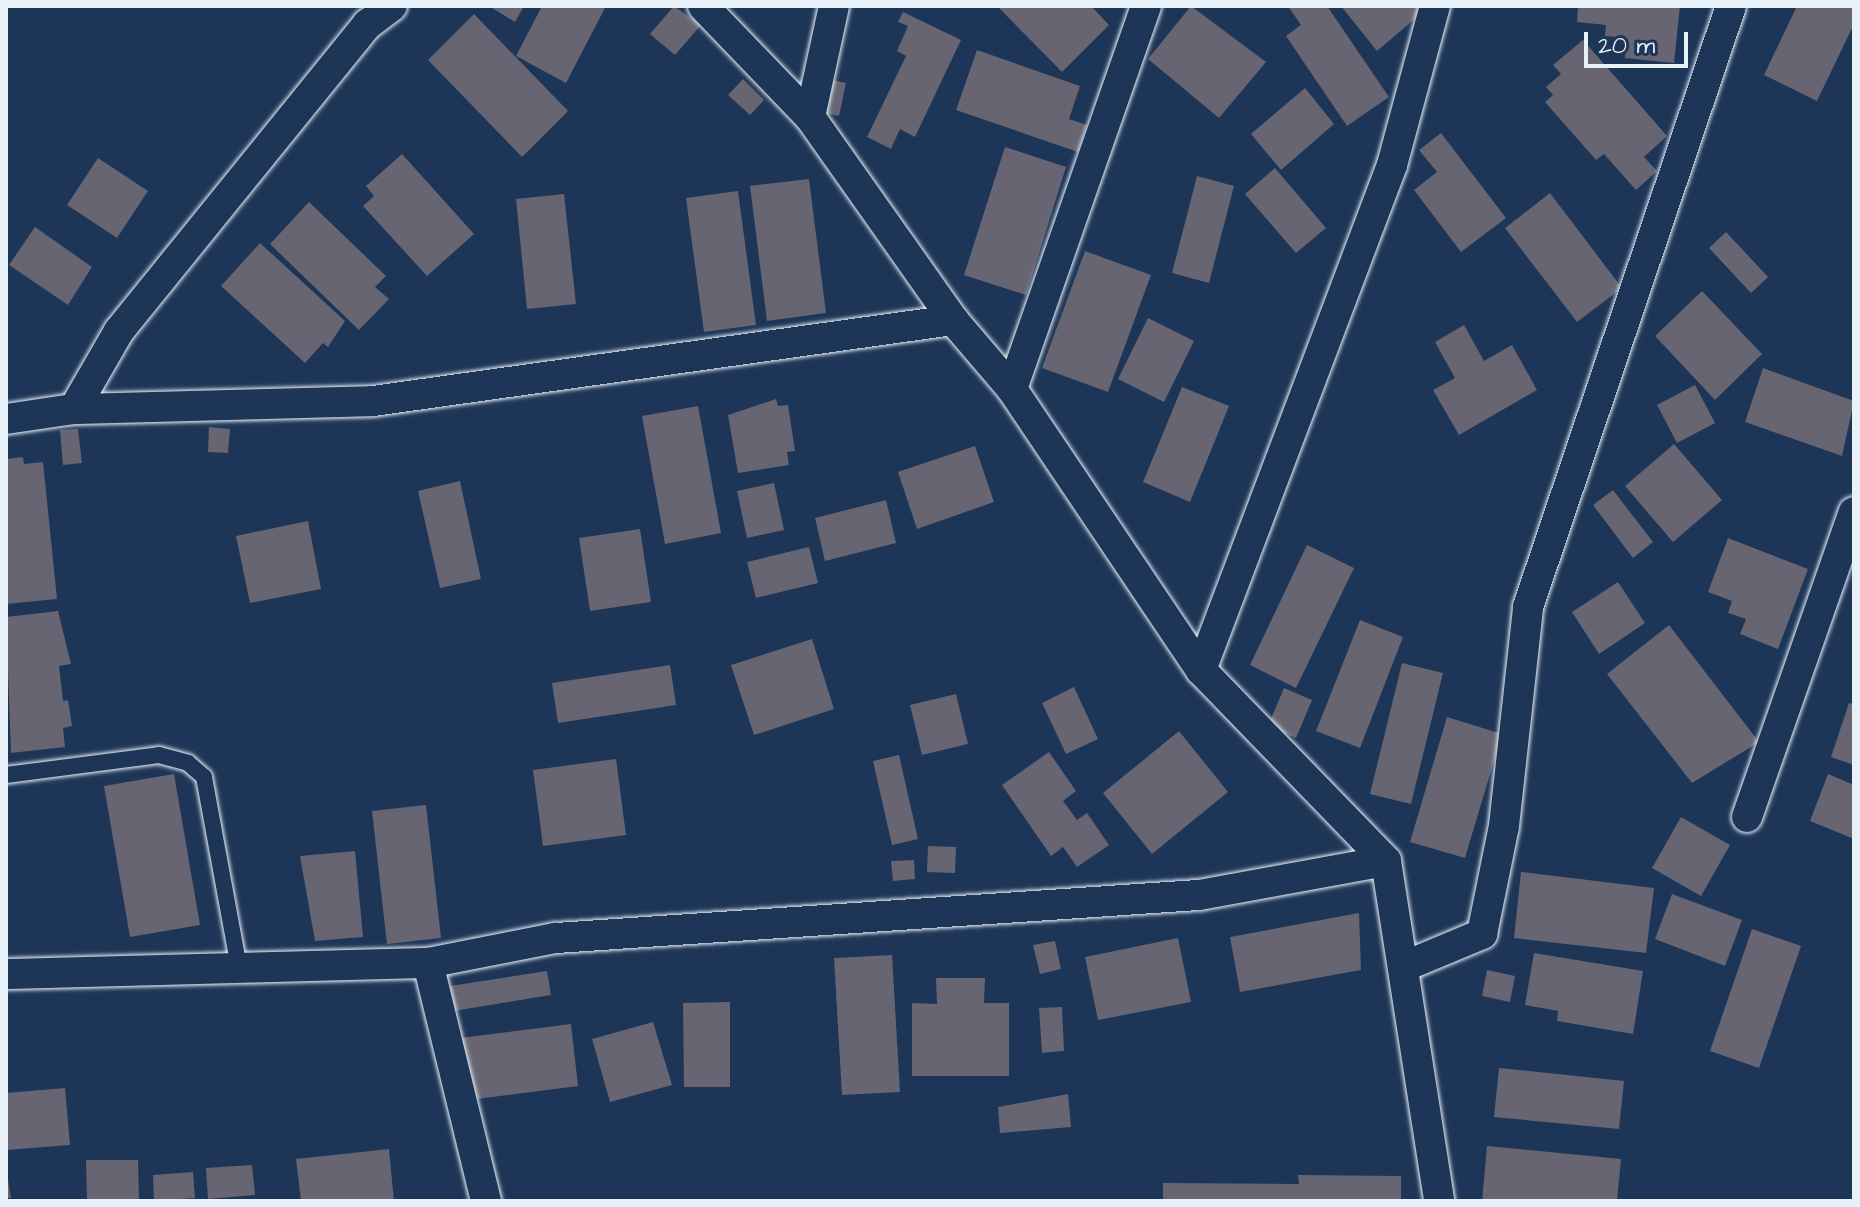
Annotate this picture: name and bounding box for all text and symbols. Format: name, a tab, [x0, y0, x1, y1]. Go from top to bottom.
scale bar	[1588, 16, 1692, 66]
text: 20 m	[1598, 29, 1655, 63]

